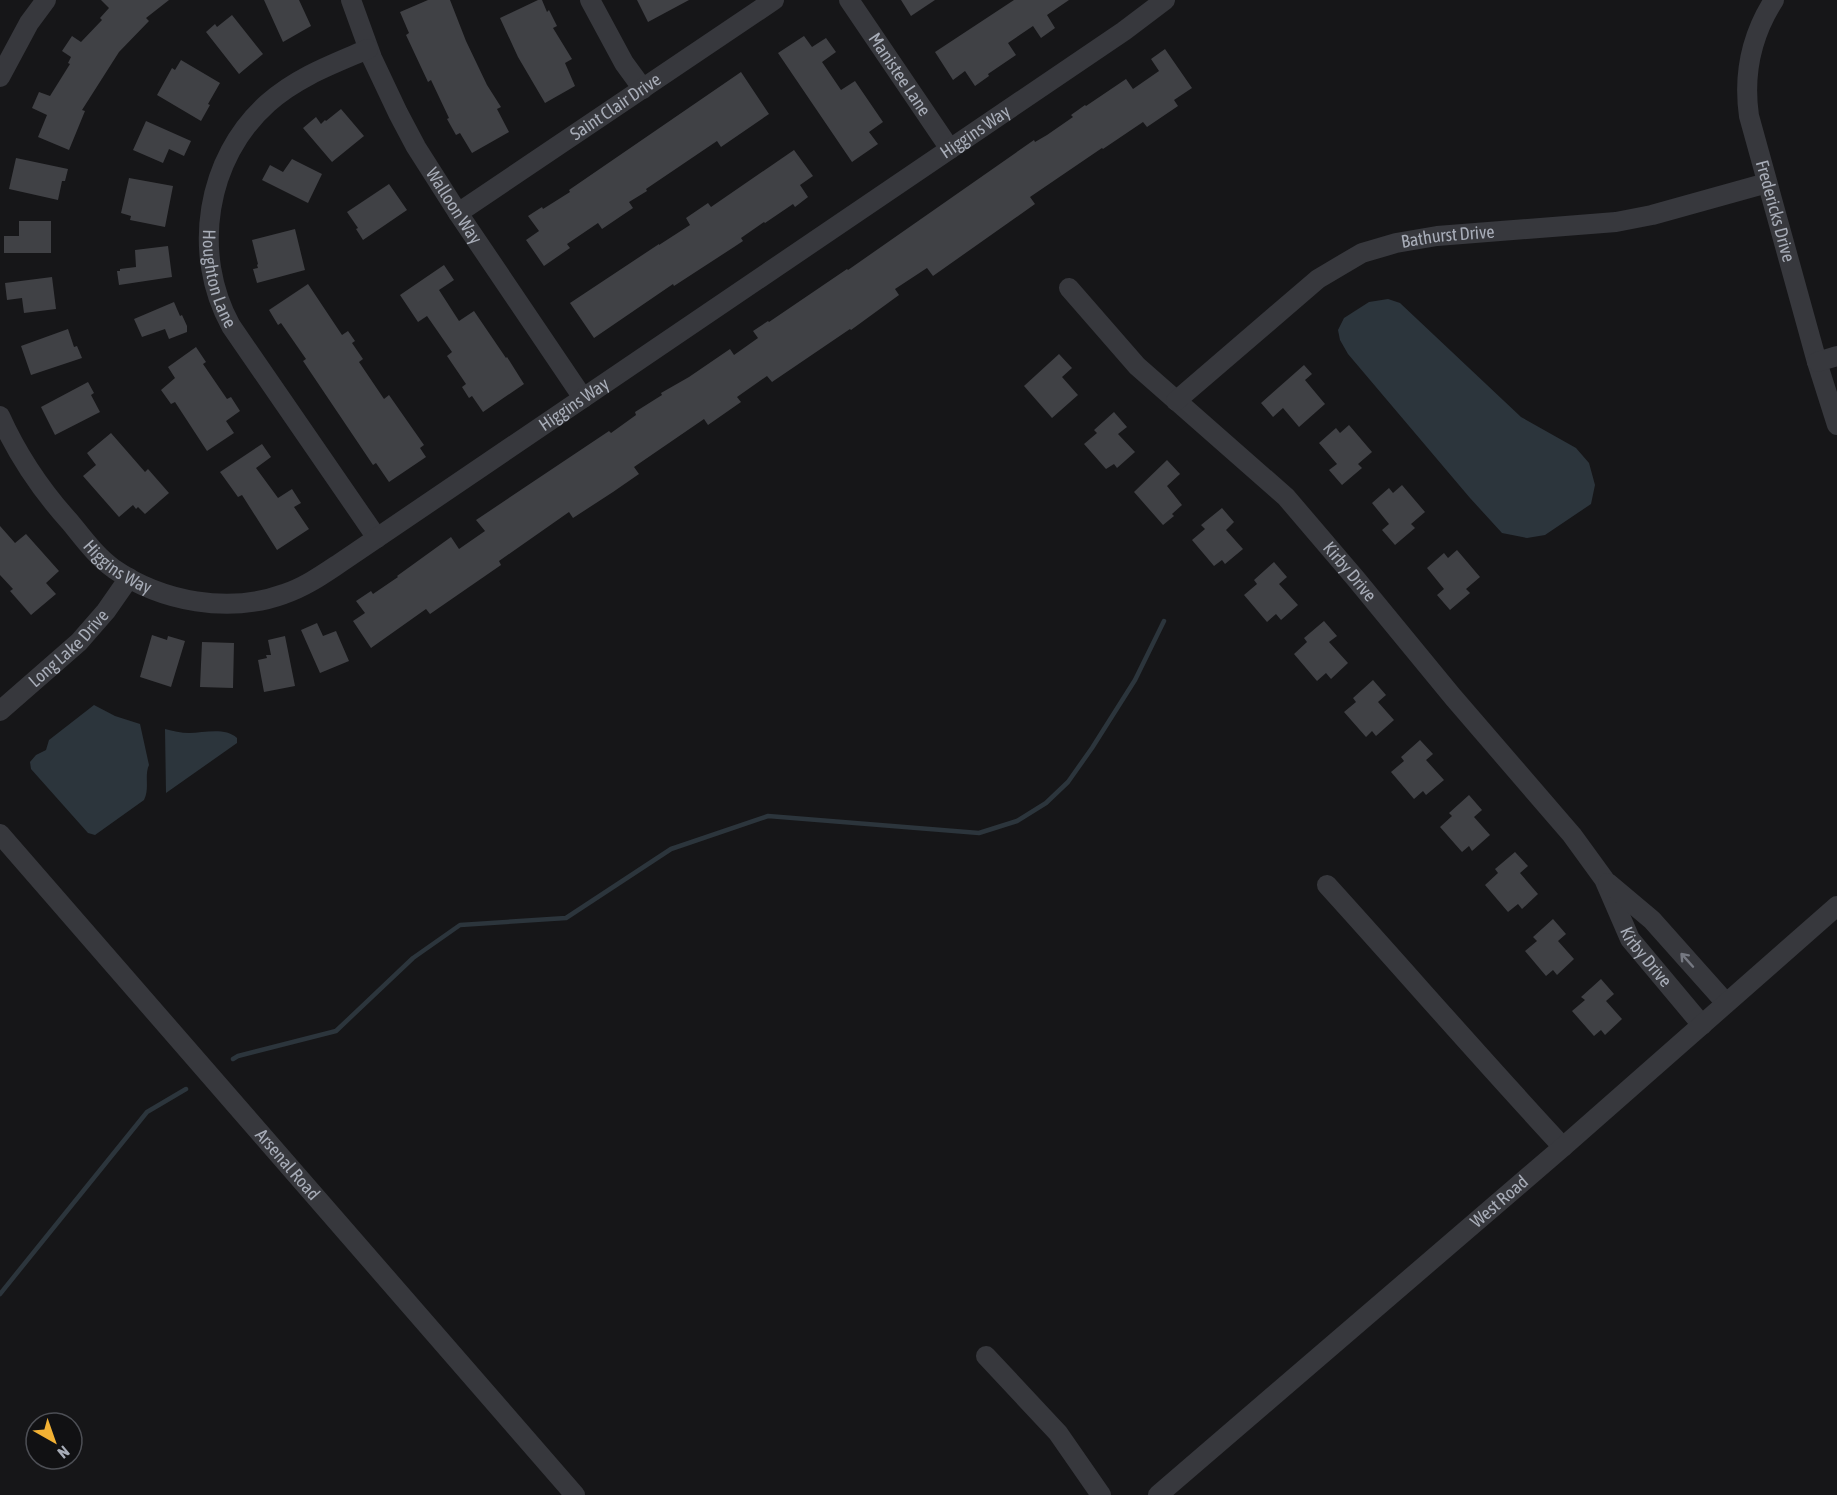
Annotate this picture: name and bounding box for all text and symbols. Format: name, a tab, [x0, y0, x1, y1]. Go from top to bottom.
street label: Manistee Lane	[864, 29, 935, 120]
street label: Saint Clair Drive	[566, 68, 665, 144]
street label: Higgins Way	[936, 100, 1014, 163]
street label: Fredericks Drive	[1752, 158, 1800, 264]
street label: Walloon Way	[422, 164, 487, 248]
street label: Bathurst Drive	[1399, 221, 1495, 252]
street label: Houghton Lane	[199, 229, 241, 331]
street label: Higgins Way	[535, 373, 613, 435]
street label: Higgins Way	[79, 535, 155, 598]
street label: Kirby Drive	[1319, 537, 1381, 605]
street label: Long Lake Drive	[24, 605, 113, 691]
street label: Kirby Drive	[1616, 923, 1676, 991]
one-way arrow	[1680, 952, 1694, 967]
street label: Arsenal Road	[251, 1124, 324, 1204]
street label: West Road	[1466, 1171, 1532, 1232]
north arrow	[24, 1411, 84, 1471]
text: N	[54, 1443, 73, 1462]

